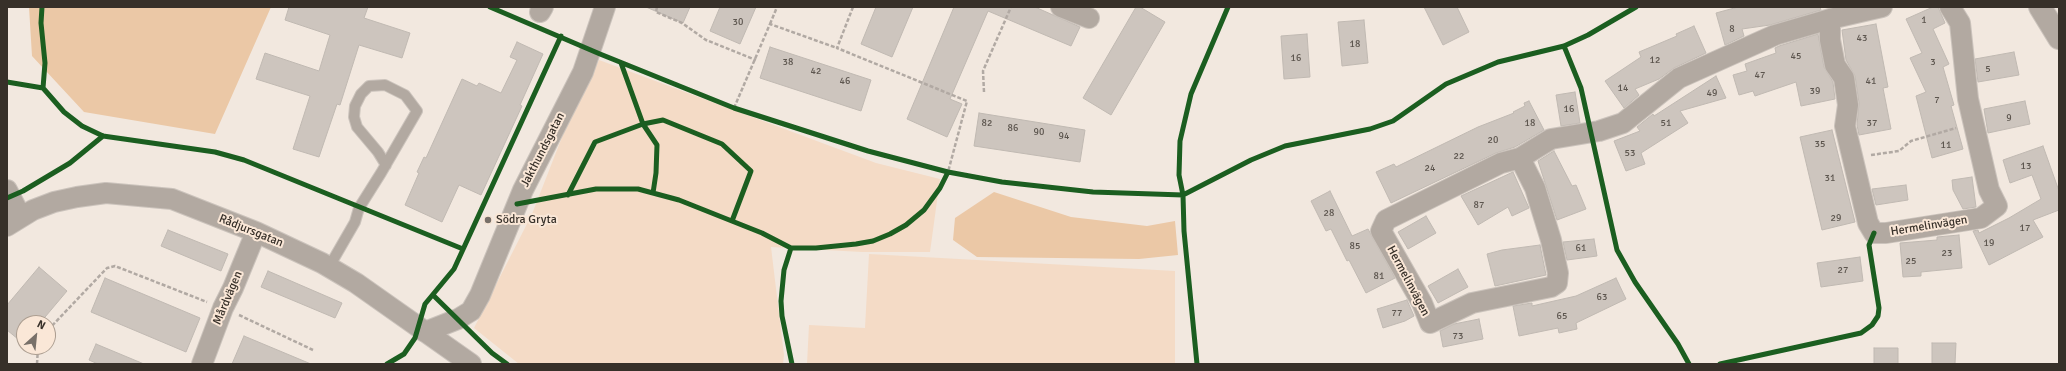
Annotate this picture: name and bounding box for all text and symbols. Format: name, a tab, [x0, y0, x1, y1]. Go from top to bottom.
house number: 1	[1921, 14, 1927, 26]
house number: 30	[733, 16, 743, 28]
house number: 8	[1729, 23, 1735, 35]
house number: 43	[1857, 32, 1867, 44]
house number: 18	[1350, 38, 1360, 50]
house number: 45	[1791, 50, 1801, 62]
house number: 16	[1291, 52, 1301, 64]
house number: 12	[1650, 54, 1660, 66]
house number: 38	[783, 56, 793, 68]
house number: 3	[1930, 56, 1936, 68]
house number: 5	[1985, 63, 1991, 75]
house number: 42	[811, 65, 821, 77]
house number: 47	[1755, 69, 1765, 81]
house number: 46	[840, 75, 850, 87]
house number: 41	[1866, 75, 1876, 87]
house number: 14	[1618, 82, 1628, 94]
house number: 39	[1810, 85, 1820, 97]
house number: 49	[1707, 87, 1717, 99]
house number: 7	[1934, 94, 1940, 106]
house number: 16	[1564, 103, 1574, 115]
street label: Jakthundsgatan	[518, 110, 568, 190]
house number: 9	[2006, 112, 2012, 124]
house number: 82	[982, 117, 992, 129]
house number: 18	[1525, 117, 1535, 129]
house number: 51	[1661, 117, 1671, 129]
house number: 37	[1867, 117, 1877, 129]
house number: 86	[1008, 122, 1018, 134]
house number: 90	[1034, 126, 1044, 138]
house number: 94	[1059, 130, 1069, 142]
house number: 20	[1488, 134, 1498, 146]
house number: 35	[1815, 138, 1825, 150]
house number: 11	[1941, 139, 1951, 151]
house number: 53	[1625, 147, 1635, 159]
house number: 22	[1454, 150, 1464, 162]
house number: 13	[2021, 160, 2031, 172]
house number: 24	[1425, 162, 1435, 174]
house number: 31	[1825, 172, 1835, 184]
house number: 87	[1474, 199, 1484, 211]
house number: 28	[1324, 207, 1334, 219]
street label: Rådjursgatan	[217, 212, 285, 250]
house number: 29	[1831, 212, 1841, 224]
place label: Södra Gryta	[496, 213, 557, 227]
street label: Hermelinvägen	[1890, 213, 1968, 239]
marker: Södra Gryta	[483, 215, 493, 225]
house number: 17	[2020, 222, 2030, 234]
house number: 19	[1984, 237, 1994, 249]
house number: 85	[1350, 240, 1360, 252]
house number: 61	[1576, 242, 1586, 254]
street label: Hermelinvägen	[1383, 243, 1433, 319]
house number: 23	[1942, 247, 1952, 259]
house number: 25	[1906, 255, 1916, 267]
house number: 27	[1838, 264, 1848, 276]
street label: Mårdvägen	[210, 269, 246, 327]
house number: 81	[1374, 270, 1384, 282]
house number: 63	[1597, 291, 1607, 303]
house number: 77	[1392, 307, 1402, 319]
house number: 65	[1557, 310, 1567, 322]
north arrow	[16, 315, 56, 355]
text: N	[35, 317, 48, 332]
house number: 73	[1453, 330, 1463, 342]

